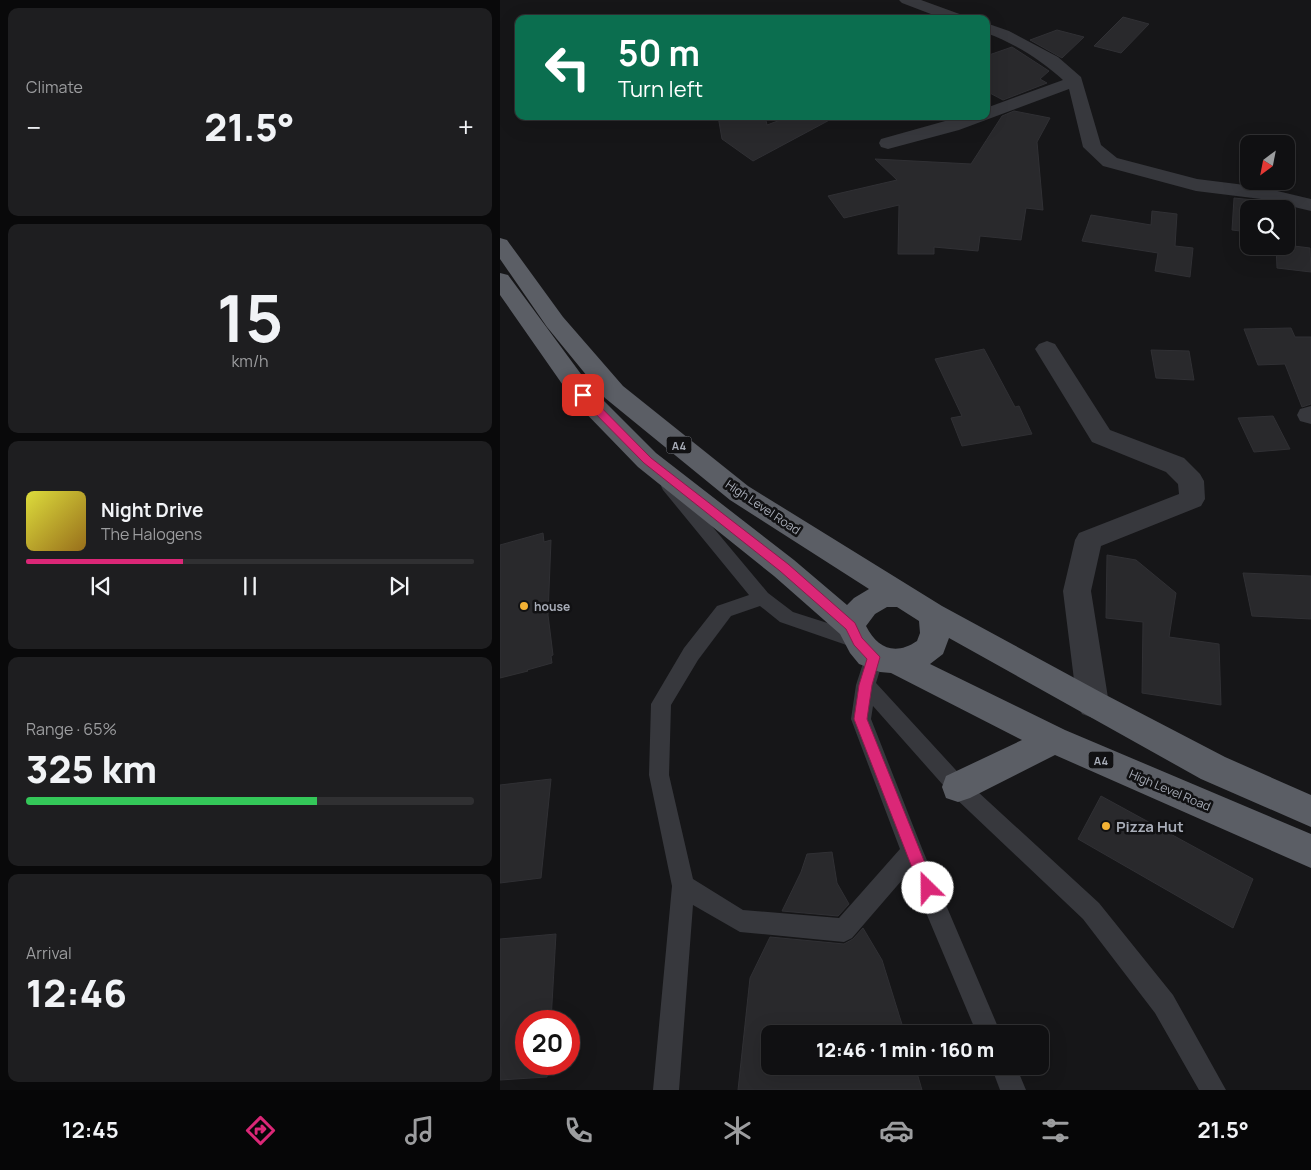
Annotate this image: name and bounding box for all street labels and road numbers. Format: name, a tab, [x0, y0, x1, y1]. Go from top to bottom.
road number: A4	[666, 436, 692, 454]
street label: High Level Road	[722, 476, 804, 538]
road number: A4	[1088, 752, 1114, 768]
street label: High Level Road	[1127, 765, 1213, 815]

